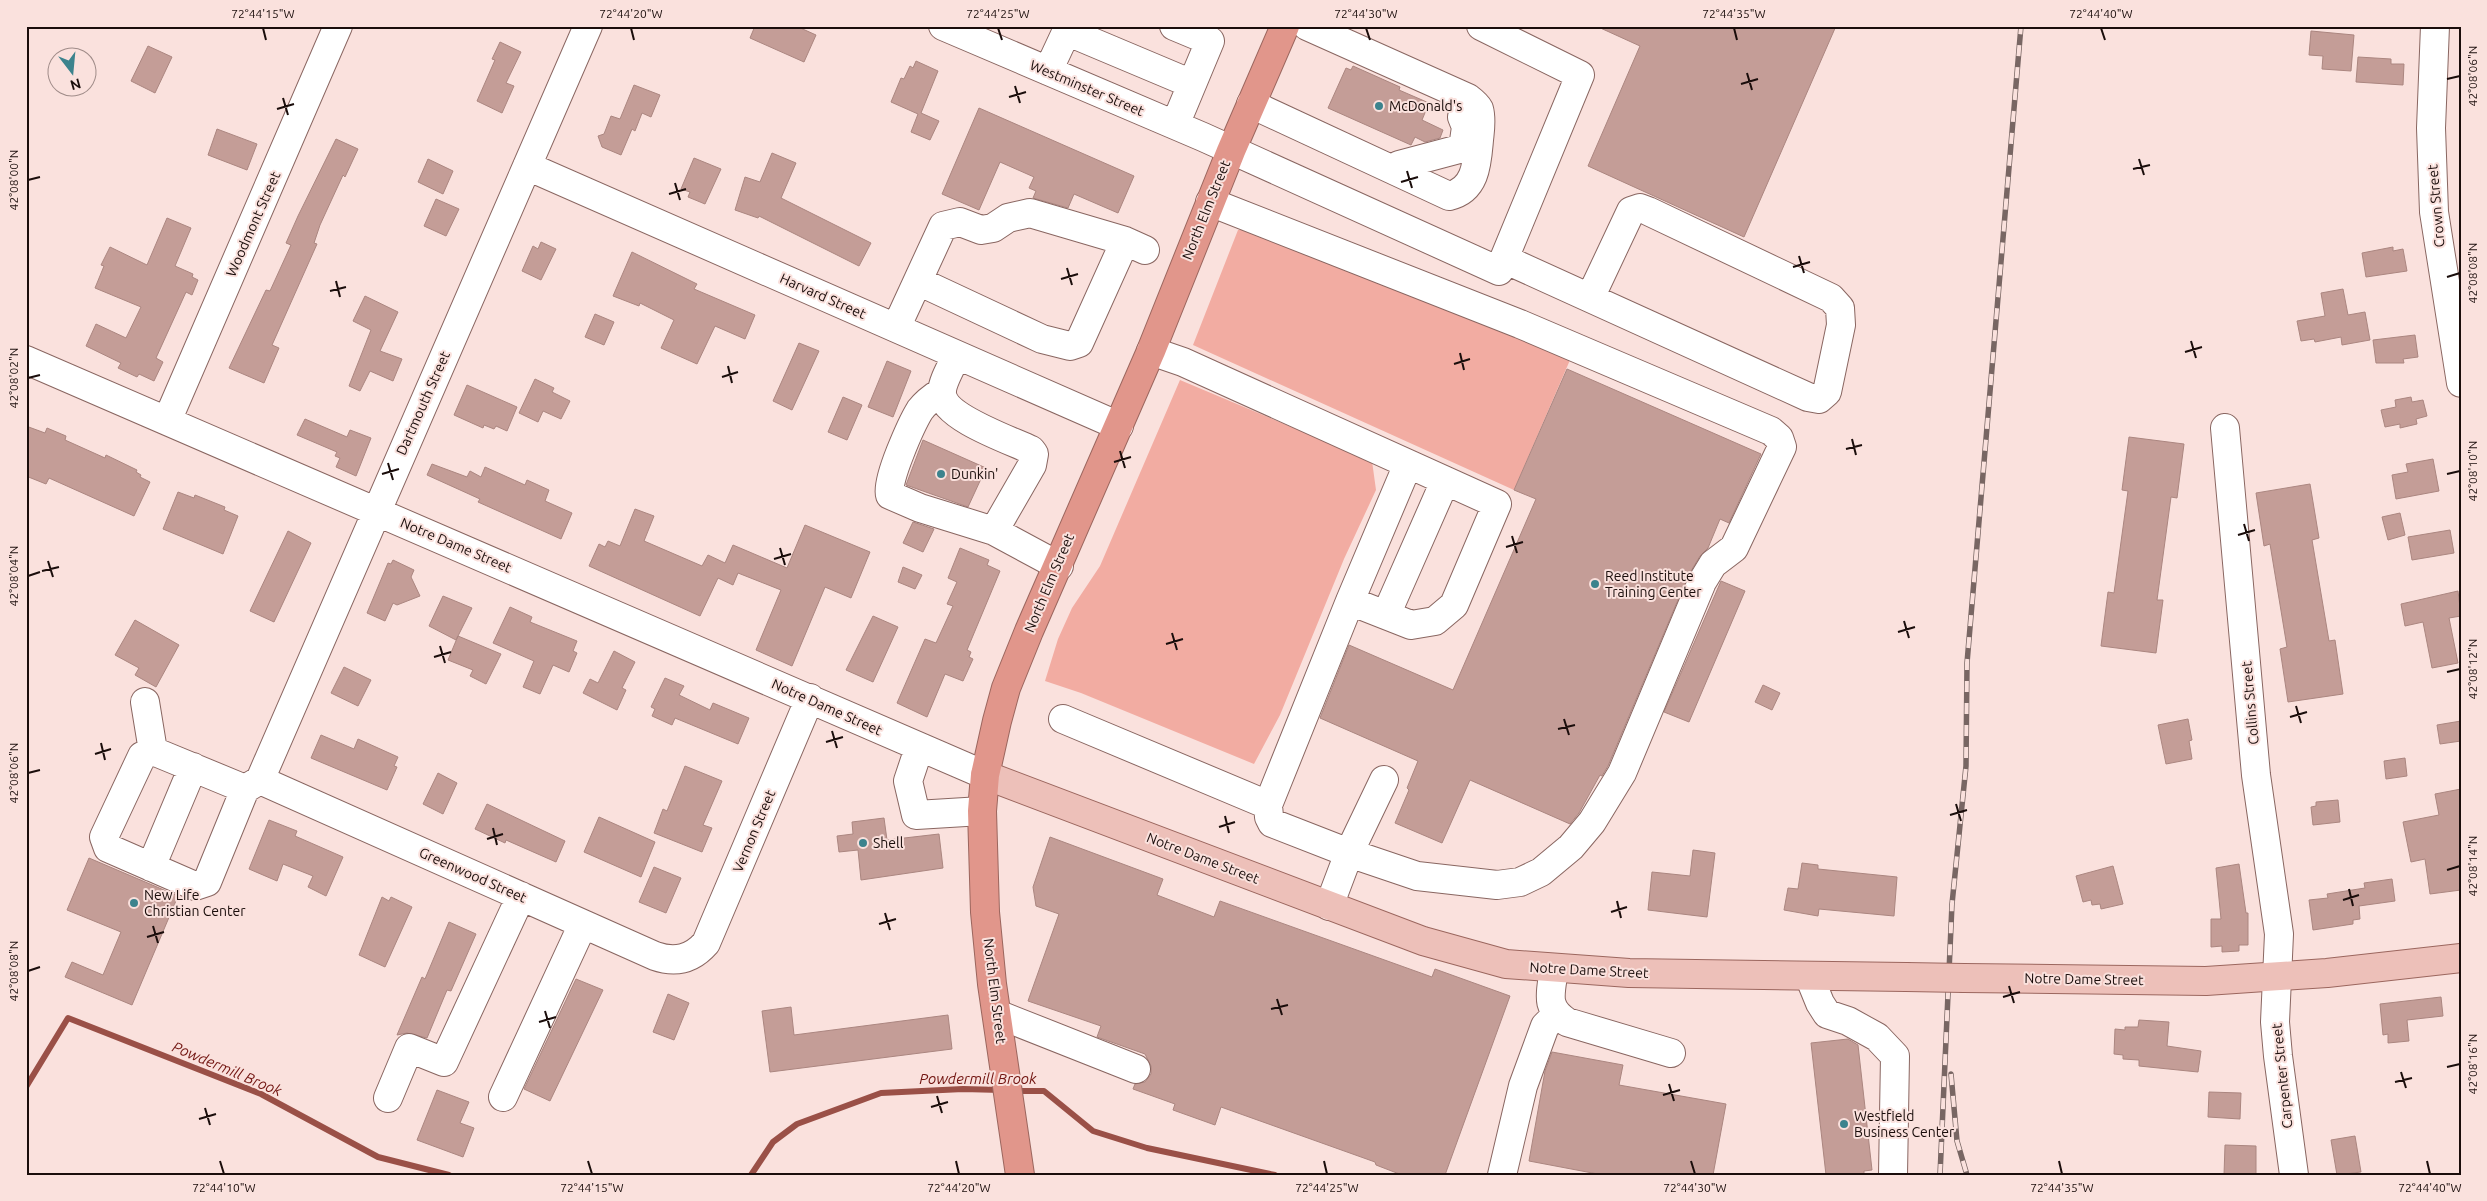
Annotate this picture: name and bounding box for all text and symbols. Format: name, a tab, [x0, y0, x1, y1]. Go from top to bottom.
text: 72°44'15"W	[231, 7, 295, 20]
text: 72°44'20"W	[599, 7, 663, 20]
text: 72°44'25"W	[966, 7, 1030, 20]
text: 72°44'30"W	[1334, 7, 1398, 20]
text: 72°44'35"W	[1702, 7, 1766, 20]
text: 72°44'40"W	[2069, 7, 2133, 20]
text: 42°08'06"N	[2466, 46, 2479, 106]
north arrow	[48, 48, 98, 98]
street label: Westminster Street	[1028, 57, 1147, 119]
text: N	[68, 75, 83, 94]
place label: McDonald's	[1389, 98, 1462, 114]
marker: McDonald's	[1373, 100, 1385, 112]
text: 42°08'00"N	[7, 150, 20, 210]
street label: North Elm Street	[1179, 157, 1233, 262]
street label: Crown Street	[2424, 163, 2448, 248]
street label: Woodmont Street	[223, 169, 284, 279]
text: 42°08'08"N	[2466, 243, 2479, 303]
street label: Harvard Street	[778, 270, 869, 322]
text: 42°08'02"N	[7, 348, 20, 408]
street label: Dartmouth Street	[393, 348, 453, 457]
text: 42°08'10"N	[2466, 441, 2479, 501]
place label: Dunkin'	[951, 466, 998, 482]
marker: Dunkin'	[935, 468, 947, 480]
street label: Notre Dame Street	[398, 514, 514, 576]
street label: North Elm Street	[1021, 531, 1077, 635]
text: 42°08'04"N	[7, 546, 20, 606]
place label: Reed Institute Training Center	[1605, 568, 1702, 600]
marker: Reed Institute Training Center	[1589, 578, 1601, 590]
text: 42°08'12"N	[2466, 639, 2479, 699]
street label: Collins Street	[2238, 660, 2262, 745]
street label: Notre Dame Street	[769, 675, 885, 739]
text: 42°08'06"N	[7, 743, 20, 803]
street label: Vernon Street	[729, 787, 779, 875]
street label: Notre Dame Street	[1145, 829, 1262, 887]
place label: Shell	[873, 835, 904, 851]
text: 42°08'14"N	[2466, 836, 2479, 896]
marker: Shell	[857, 837, 869, 849]
street label: Greenwood Street	[417, 844, 530, 906]
place label: New Life Christian Center	[144, 887, 246, 919]
marker: New Life Christian Center	[128, 897, 140, 909]
street label: North Elm Street	[981, 937, 1009, 1045]
text: 42°08'08"N	[7, 941, 20, 1001]
street label: Notre Dame Street	[1529, 959, 1649, 981]
street label: Notre Dame Street	[2024, 970, 2144, 988]
street label: Carpenter Street	[2268, 1022, 2295, 1129]
text: 42°08'16"N	[2466, 1034, 2479, 1094]
water label: Powdermill Brook	[170, 1038, 285, 1099]
water label: Powdermill Brook	[919, 1070, 1037, 1087]
place label: Westfield Business Center	[1854, 1108, 1955, 1140]
marker: Westfield Business Center	[1838, 1118, 1850, 1130]
text: 72°44'10"W	[192, 1181, 256, 1194]
text: 72°44'15"W	[560, 1181, 624, 1194]
text: 72°44'20"W	[927, 1181, 991, 1194]
text: 72°44'25"W	[1295, 1181, 1359, 1194]
text: 72°44'30"W	[1663, 1181, 1727, 1194]
text: 72°44'35"W	[2030, 1181, 2094, 1194]
text: 72°44'40"W	[2398, 1181, 2462, 1194]

